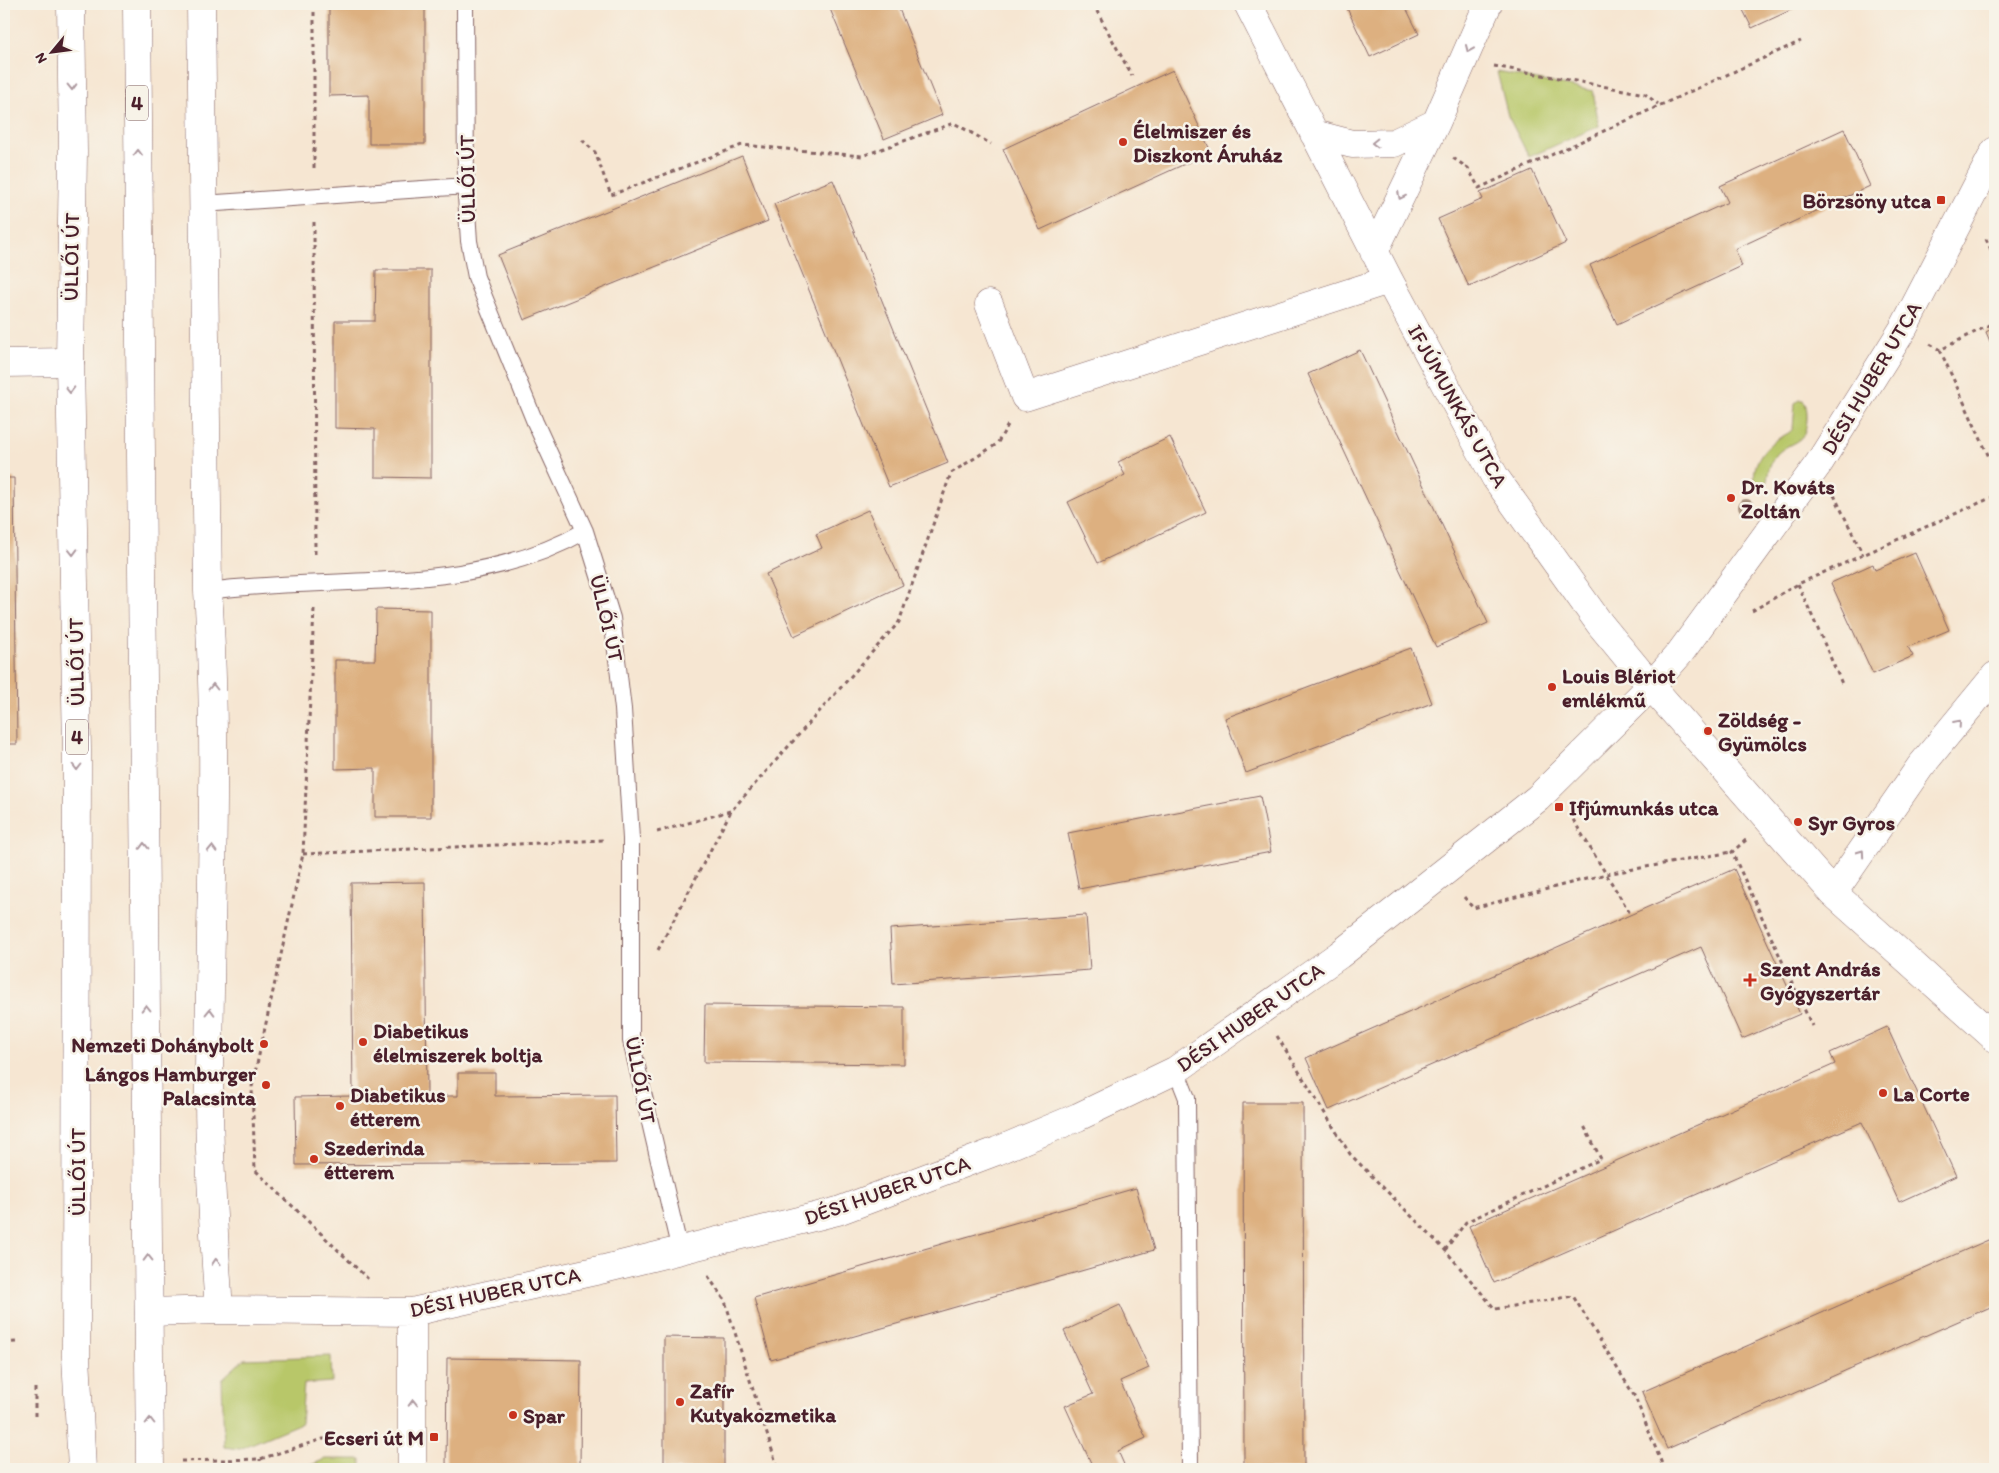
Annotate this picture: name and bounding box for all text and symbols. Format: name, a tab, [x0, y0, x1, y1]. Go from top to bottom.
north arrow	[28, 28, 78, 78]
one-way arrow	[1464, 44, 1474, 52]
text: N	[31, 50, 51, 66]
one-way arrow	[67, 84, 77, 92]
road number: 4	[126, 86, 148, 120]
place label: Élelmiszer és Diszkont Áruház	[1133, 118, 1283, 167]
street label: ÜLLŐI ÚT	[454, 134, 480, 224]
marker: Élelmiszer és Diszkont Áruház	[1117, 136, 1129, 148]
one-way arrow	[1371, 138, 1379, 149]
one-way arrow	[133, 149, 143, 156]
place label: Börzsöny utca	[1802, 188, 1932, 214]
one-way arrow	[1397, 191, 1407, 200]
marker: Börzsöny utca	[1935, 194, 1947, 206]
street label: ÜLLŐI ÚT	[58, 212, 84, 302]
street label: DÉSI HUBER UTCA	[1816, 297, 1927, 459]
street label: IFJÚMUNKÁS UTCA	[1403, 320, 1513, 492]
one-way arrow	[65, 386, 75, 394]
place label: Dr. Kováts Zoltán	[1741, 474, 1835, 523]
marker: Dr. Kováts Zoltán	[1725, 492, 1737, 504]
one-way arrow	[68, 549, 79, 557]
street label: ÜLLŐI ÚT	[585, 572, 629, 664]
street label: ÜLLŐI ÚT	[63, 617, 89, 707]
place label: Louis Blériot emlékmű	[1562, 663, 1676, 712]
marker: Louis Blériot emlékmű	[1546, 681, 1558, 693]
one-way arrow	[208, 682, 218, 690]
place label: Zöldség - Gyümölcs	[1718, 707, 1807, 757]
road number: 4	[66, 720, 88, 754]
one-way arrow	[1952, 720, 1961, 729]
marker: Zöldség - Gyümölcs	[1702, 725, 1714, 737]
one-way arrow	[72, 764, 82, 772]
place label: Ifjúmunkás utca	[1569, 795, 1719, 821]
marker: Ifjúmunkás utca	[1553, 801, 1565, 813]
place label: Syr Gyros	[1808, 810, 1895, 836]
marker: Syr Gyros	[1792, 816, 1804, 828]
one-way arrow	[139, 841, 149, 849]
one-way arrow	[207, 845, 217, 852]
one-way arrow	[1855, 849, 1864, 859]
place label: Szent András Gyógyszertár	[1760, 956, 1881, 1006]
street label: DÉSI HUBER UTCA	[1172, 957, 1329, 1077]
marker: Szent András Gyógyszertár	[1744, 974, 1756, 986]
one-way arrow	[141, 1004, 151, 1012]
one-way arrow	[205, 1007, 215, 1015]
place label: Diabetikus élelmiszerek boltja	[373, 1018, 544, 1068]
place label: Nemzeti Dohánybolt	[71, 1032, 254, 1058]
street label: ÜLLŐI ÚT	[620, 1034, 662, 1126]
marker: Diabetikus élelmiszerek boltja	[357, 1036, 369, 1048]
marker: Nemzeti Dohánybolt	[258, 1038, 270, 1050]
place label: Lángos Hamburger Palacsinta	[85, 1061, 257, 1110]
marker: Lángos Hamburger Palacsinta	[260, 1079, 272, 1091]
place label: La Corte	[1893, 1081, 1970, 1106]
place label: Diabetikus étterem	[350, 1082, 446, 1131]
marker: La Corte	[1877, 1087, 1889, 1099]
marker: Diabetikus étterem	[334, 1100, 346, 1112]
street label: ÜLLŐI ÚT	[65, 1127, 90, 1216]
place label: Szederinda étterem	[324, 1135, 426, 1184]
street label: DÉSI HUBER UTCA	[801, 1150, 974, 1230]
marker: Szederinda étterem	[308, 1153, 320, 1165]
one-way arrow	[143, 1254, 153, 1262]
one-way arrow	[211, 1257, 222, 1265]
street label: DÉSI HUBER UTCA	[407, 1262, 583, 1322]
place label: Zafír Kutyakozmetika	[690, 1378, 837, 1428]
marker: Zafír Kutyakozmetika	[674, 1396, 686, 1408]
one-way arrow	[408, 1399, 418, 1406]
place label: Spar	[523, 1403, 566, 1429]
marker: Spar	[507, 1409, 519, 1421]
one-way arrow	[145, 1416, 155, 1424]
place label: Ecseri út M	[324, 1425, 424, 1450]
marker: Ecseri út M	[428, 1431, 440, 1443]

